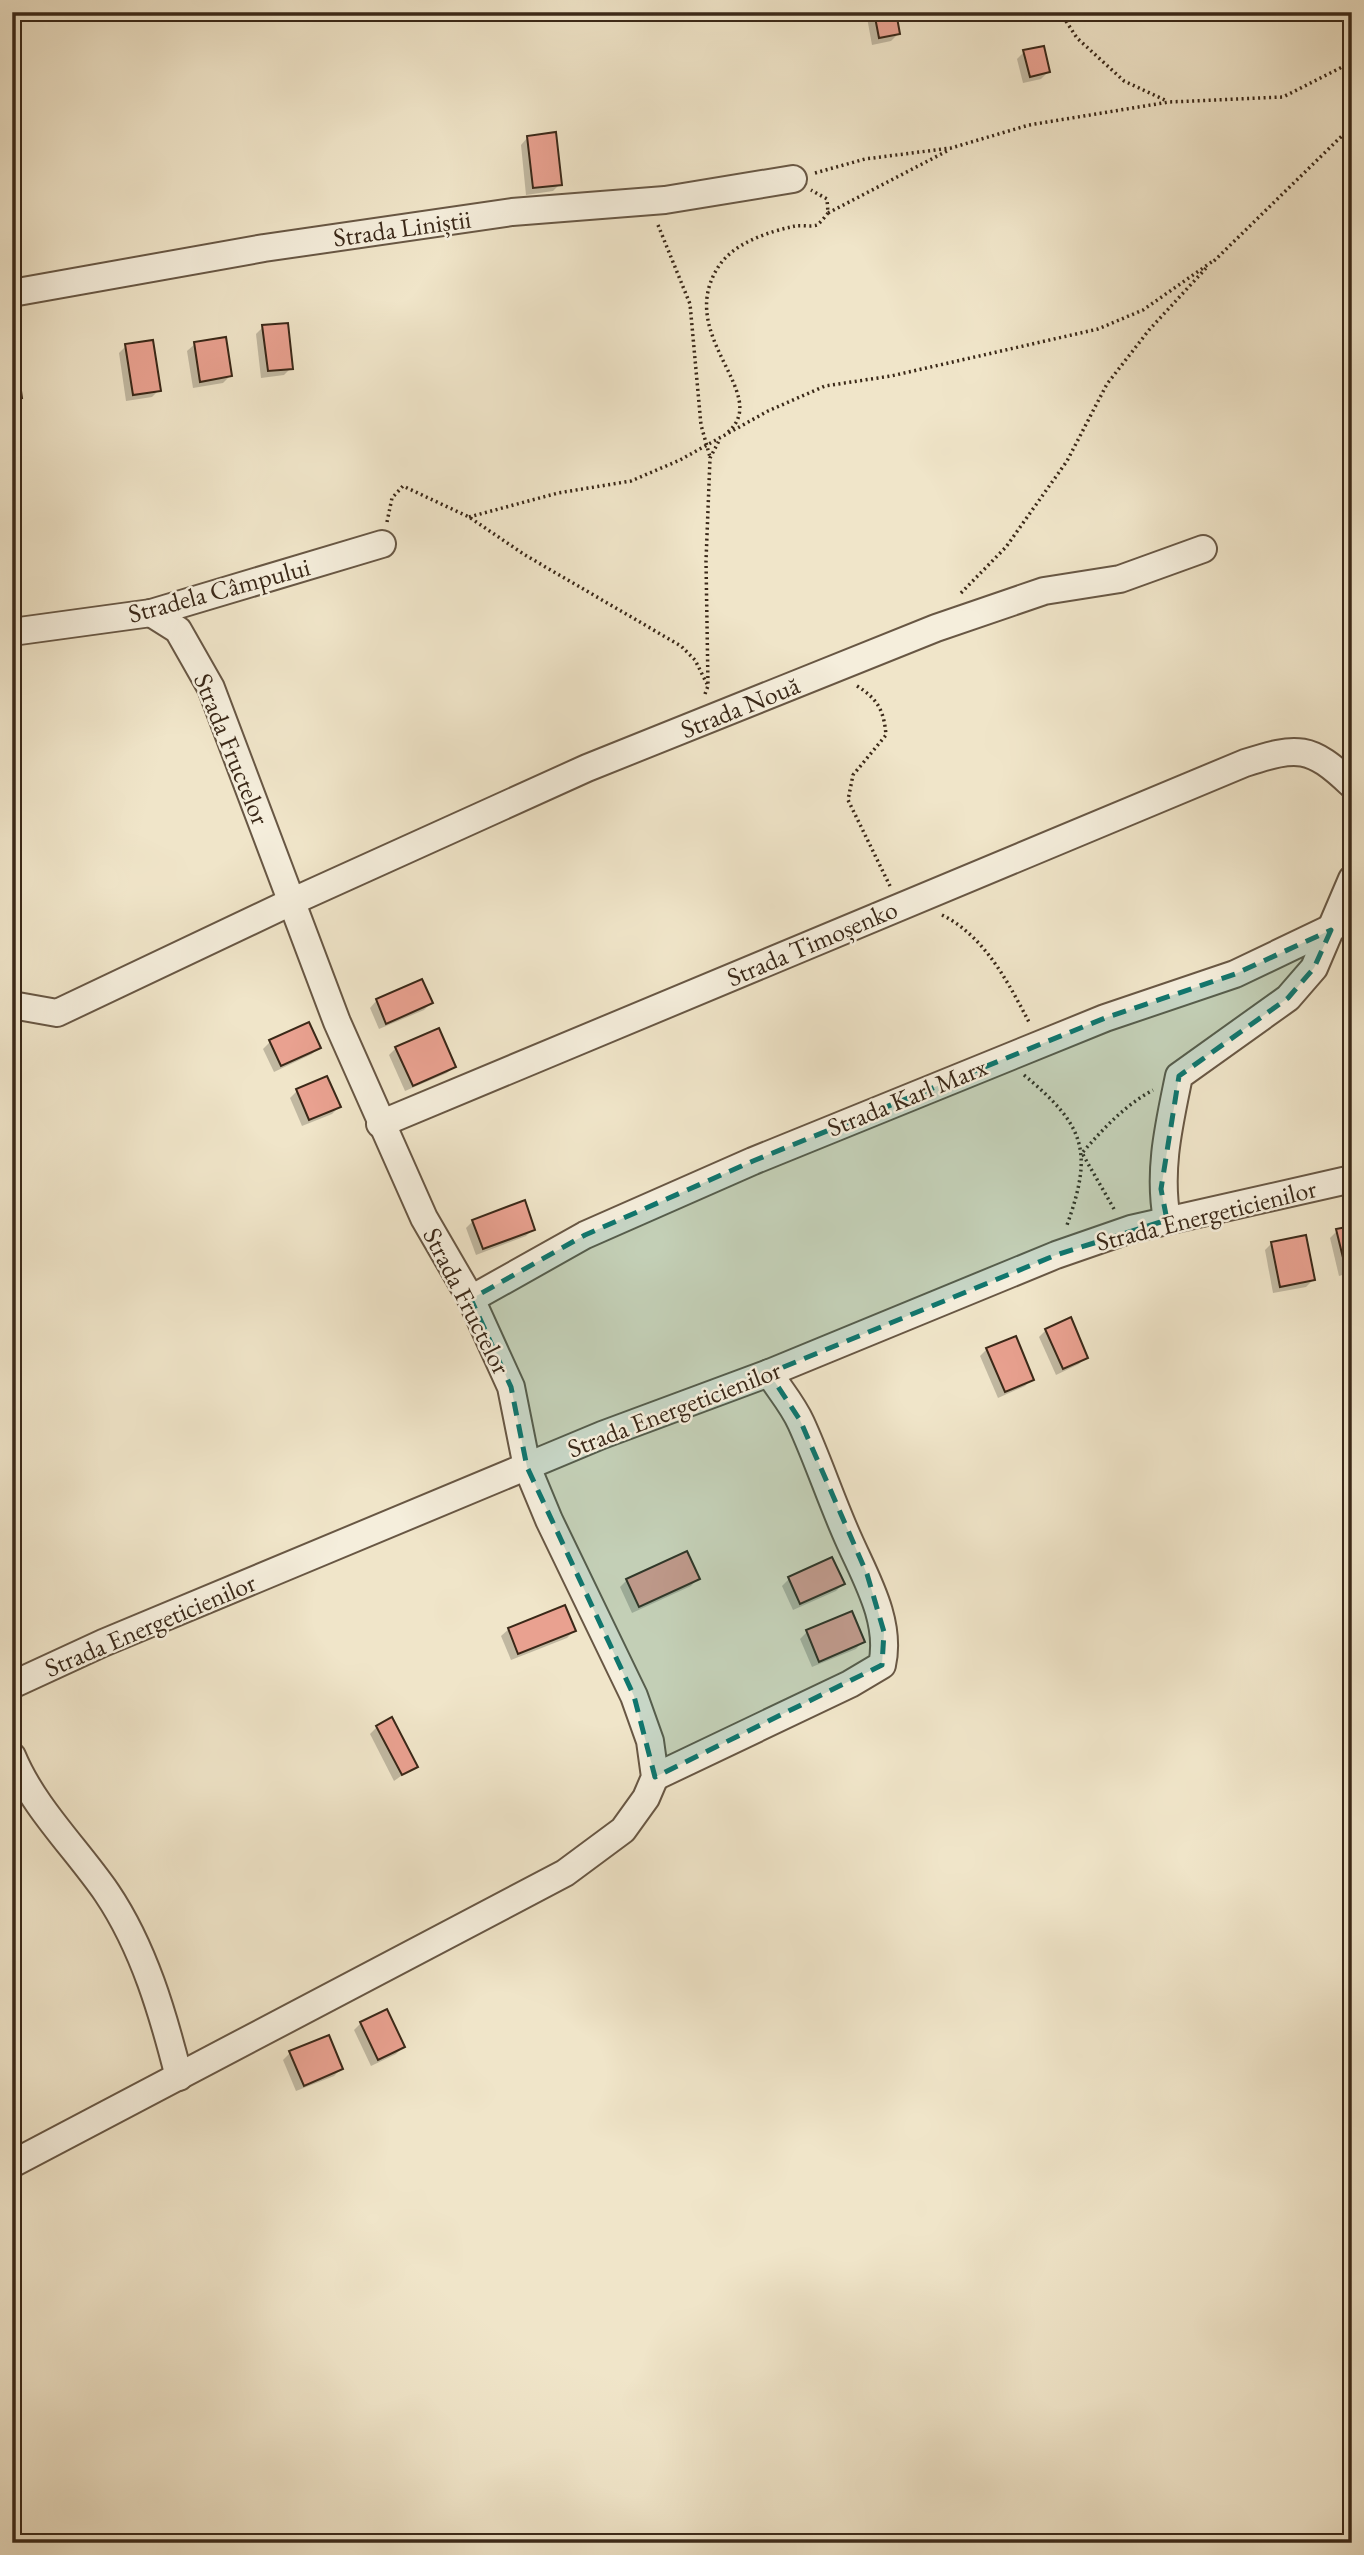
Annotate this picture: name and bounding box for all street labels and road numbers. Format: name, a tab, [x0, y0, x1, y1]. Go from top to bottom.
street label: Strada Liniștii	[331, 201, 473, 255]
street label: Stradela Câmpului	[124, 549, 314, 631]
street label: Strada Nouă	[675, 667, 805, 746]
street label: Strada Fructelor	[186, 668, 278, 830]
street label: Strada Timoșenko	[721, 892, 903, 994]
street label: Strada Karl Marx	[822, 1049, 993, 1144]
street label: Strada Energeticienilor	[1092, 1171, 1320, 1259]
street label: Strada Fructelor	[415, 1222, 519, 1380]
street label: Strada Energeticienilor	[562, 1352, 786, 1465]
street label: Strada Energeticienilor	[39, 1565, 261, 1685]

